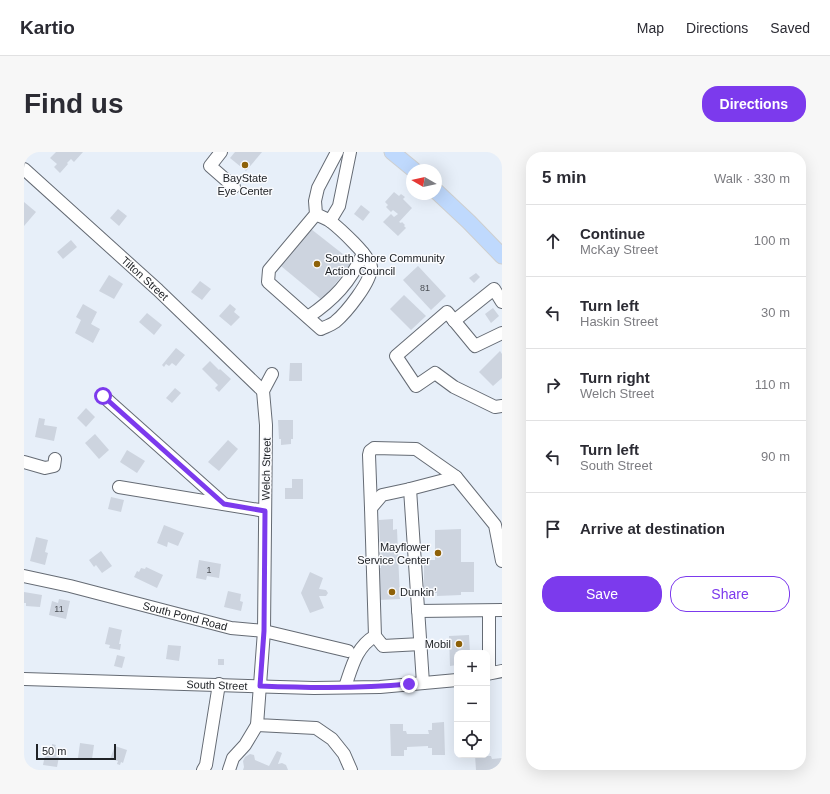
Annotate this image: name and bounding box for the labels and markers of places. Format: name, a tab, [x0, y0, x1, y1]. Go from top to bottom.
marker: BayState Eye Center	[240, 160, 250, 170]
place label: BayState Eye Center	[217, 172, 273, 197]
place label: South Shore Community Action Council	[325, 252, 445, 277]
marker: South Shore Community Action Council	[312, 259, 322, 269]
place label: Mayflower Service Center	[357, 541, 430, 566]
marker: Mayflower Service Center	[433, 548, 443, 558]
place label: Dunkin'	[400, 586, 436, 598]
marker: Dunkin'	[387, 587, 397, 597]
place label: Mobil	[425, 638, 451, 650]
marker: Mobil	[454, 639, 464, 649]

